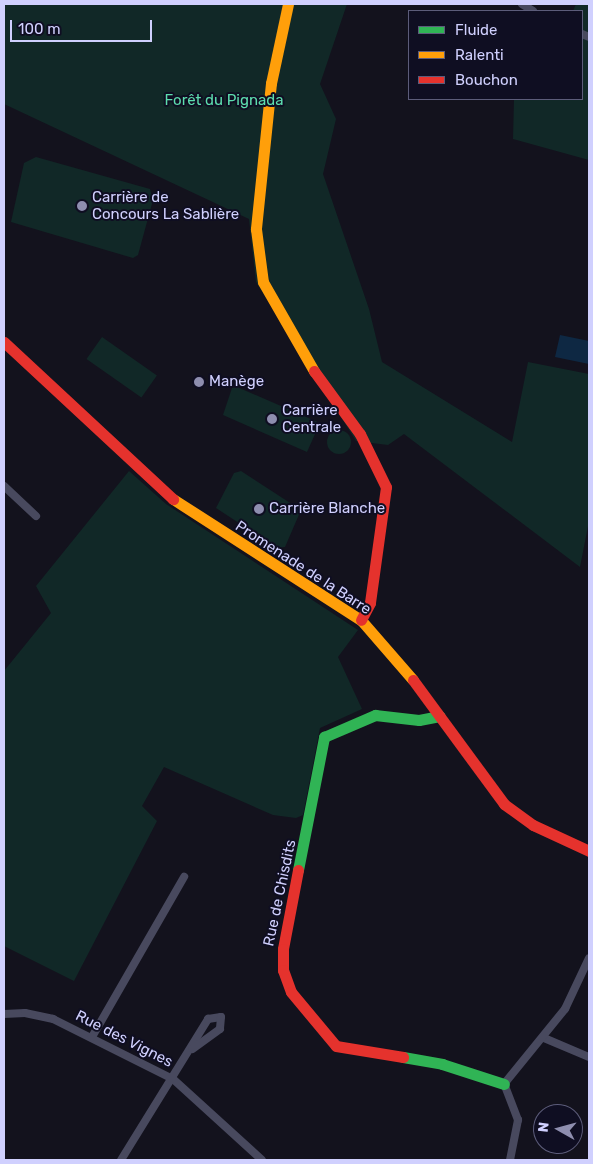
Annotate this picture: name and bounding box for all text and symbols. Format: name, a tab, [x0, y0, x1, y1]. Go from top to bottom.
scale bar	[12, 10, 155, 42]
legend	[408, 10, 583, 100]
text: 100 m	[18, 20, 60, 38]
text: Fluide	[455, 21, 497, 39]
text: Ralenti	[455, 46, 504, 64]
text: Bouchon	[455, 71, 518, 89]
park label: Forêt du Pignada	[164, 92, 284, 110]
place label: Carrière de Concours La Sablière	[92, 188, 239, 223]
marker: Carrière de Concours La Sablière	[76, 200, 88, 212]
place label: Manège	[209, 373, 264, 391]
marker: Manège	[193, 376, 205, 388]
place label: Carrière Centrale	[282, 401, 341, 436]
marker: Carrière Centrale	[266, 413, 278, 425]
place label: Carrière Blanche	[269, 500, 385, 518]
marker: Carrière Blanche	[253, 503, 265, 515]
street label: Promenade de la Barre	[232, 517, 374, 619]
street label: Rue de Chisdits	[260, 838, 300, 948]
street label: Rue des Vignes	[72, 1007, 176, 1071]
north arrow	[533, 1104, 583, 1154]
text: N	[535, 1121, 553, 1133]

